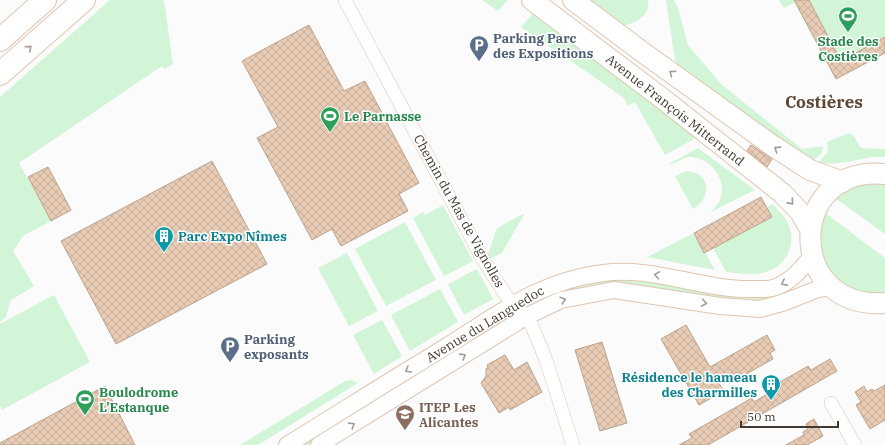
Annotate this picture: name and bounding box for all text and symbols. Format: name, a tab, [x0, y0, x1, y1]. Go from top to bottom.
sports icon: Stade des Costières	[837, 5, 859, 33]
place label: Parking Parc des Expositions	[493, 30, 594, 62]
place label: Stade des Costières	[817, 33, 879, 65]
parking icon: Parking Parc des Expositions	[468, 34, 490, 62]
one-way arrow	[24, 46, 32, 53]
street label: Avenue François Mitterrand	[602, 51, 748, 169]
one-way arrow	[669, 71, 676, 78]
district label: Costières	[785, 91, 863, 113]
sports icon: Le Parnasse	[319, 105, 341, 133]
place label: Le Parnasse	[344, 108, 421, 125]
street label: Chemin du Mas de Vignolles	[410, 132, 508, 290]
one-way arrow	[774, 146, 781, 153]
one-way arrow	[786, 197, 793, 204]
building icon: Parc Expo Nîmes	[153, 225, 175, 253]
place label: Parc Expo Nîmes	[178, 228, 287, 245]
one-way arrow	[654, 271, 660, 280]
one-way arrow	[781, 278, 788, 285]
street label: Avenue du Languedoc	[423, 282, 548, 366]
one-way arrow	[559, 296, 566, 305]
one-way arrow	[701, 299, 707, 307]
place label: Parking exposants	[244, 331, 309, 363]
parking icon: Parking exposants	[219, 335, 241, 363]
one-way arrow	[459, 354, 466, 361]
one-way arrow	[405, 365, 412, 373]
place label: Résidence le hameau des Charmilles	[622, 369, 758, 401]
building icon: Résidence le hameau des Charmilles	[760, 373, 782, 401]
place label: Boulodrome L'Estanque	[99, 384, 178, 416]
sports icon: Boulodrome L'Estanque	[74, 388, 96, 416]
place label: ITEP Les Alicantes	[419, 399, 479, 431]
school or university icon: ITEP Les Alicantes	[394, 403, 416, 431]
scale bar	[741, 403, 838, 429]
text: 50 m	[747, 409, 776, 424]
one-way arrow	[348, 422, 355, 429]

